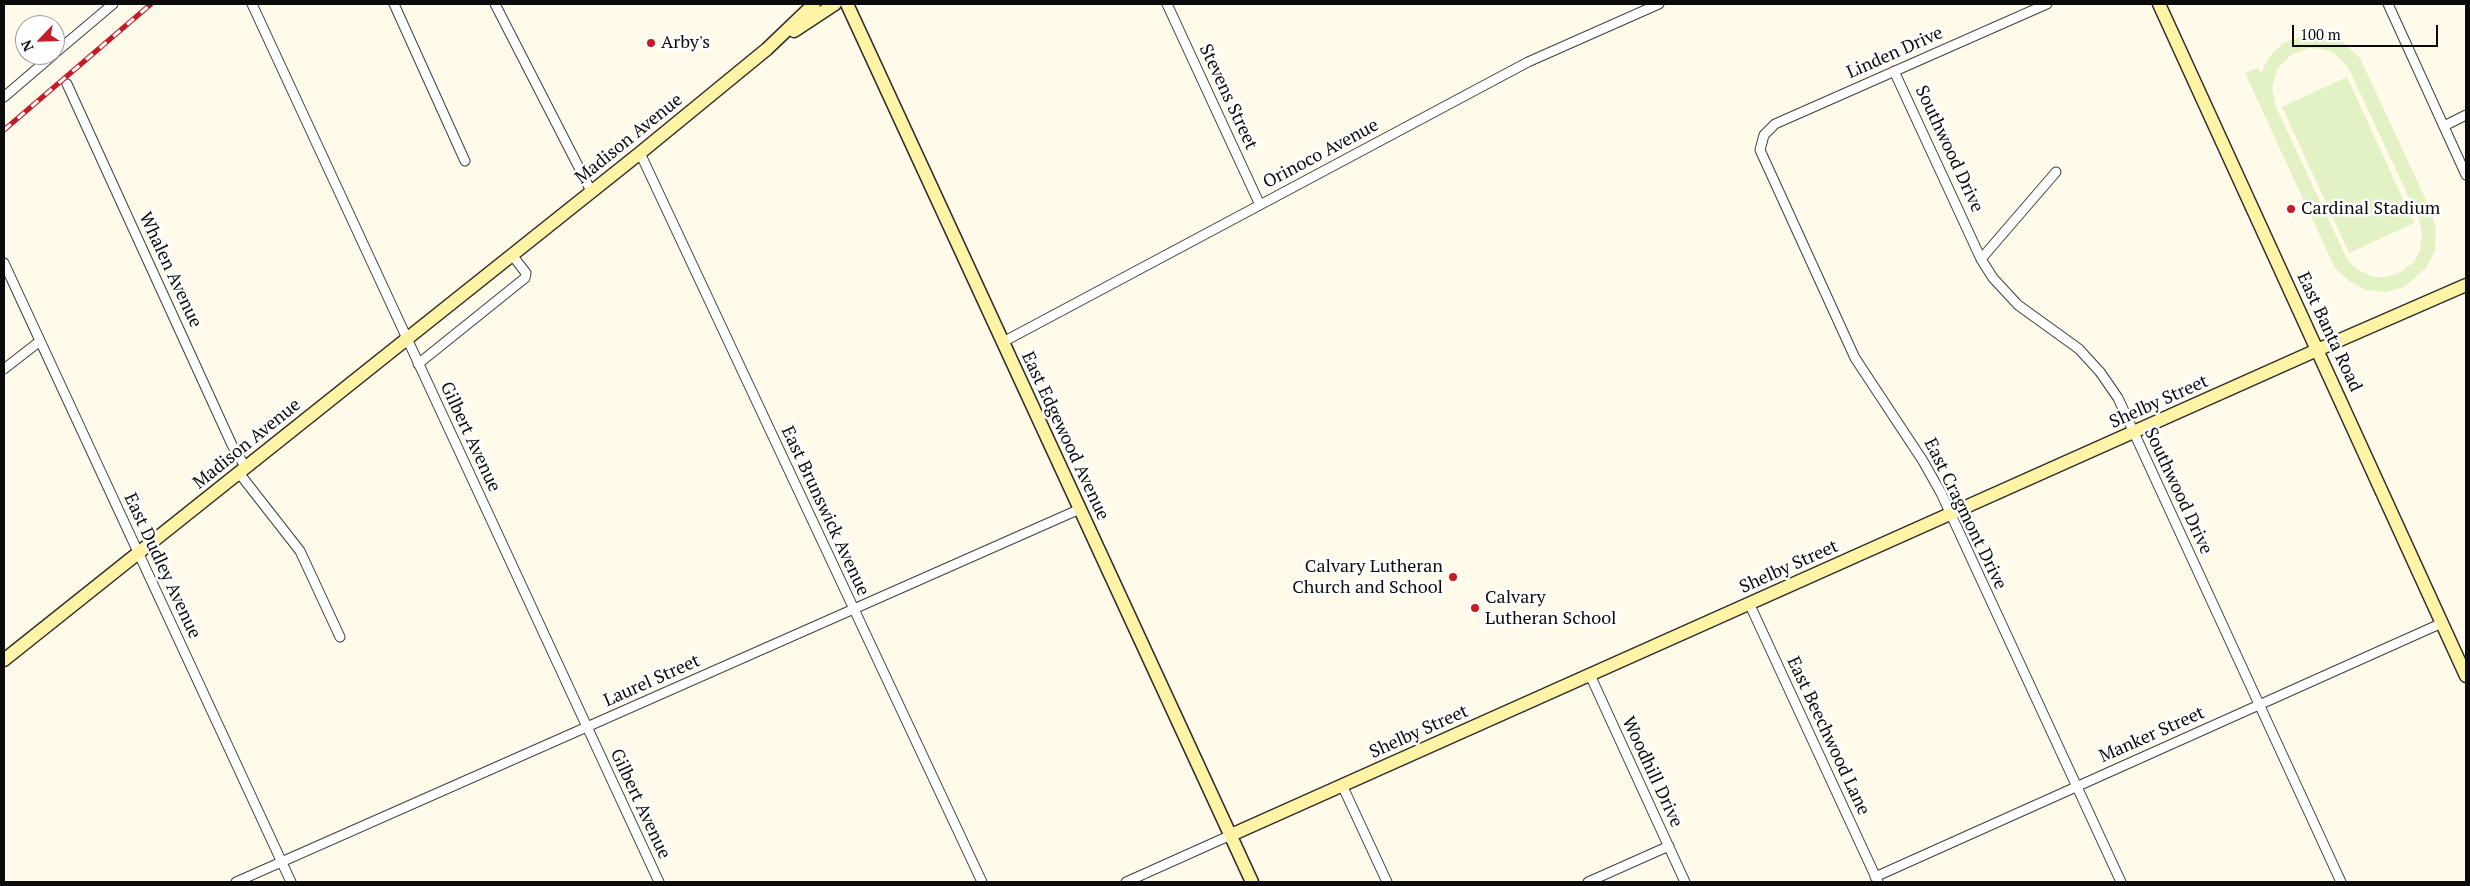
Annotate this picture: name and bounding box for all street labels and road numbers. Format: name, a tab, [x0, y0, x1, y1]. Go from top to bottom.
street label: Linden Drive	[1844, 22, 1946, 84]
street label: Stevens Street	[1194, 41, 1262, 153]
street label: Southwood Drive	[1910, 82, 1988, 216]
street label: Madison Avenue	[571, 89, 687, 189]
street label: Orinoco Avenue	[1260, 115, 1382, 193]
street label: Whalen Avenue	[134, 209, 206, 331]
street label: East Banta Road	[2292, 269, 2366, 395]
street label: East Edgewood Avenue	[1016, 348, 1114, 524]
street label: Shelby Street	[2106, 371, 2212, 433]
street label: Gilbert Avenue	[435, 379, 505, 495]
street label: Madison Avenue	[189, 394, 305, 494]
street label: East Brunswick Avenue	[776, 423, 874, 599]
street label: Southwood Drive	[2139, 424, 2217, 558]
street label: East Cragmont Drive	[1919, 435, 2011, 593]
street label: East Dudley Avenue	[119, 490, 205, 642]
street label: Shelby Street	[1736, 536, 1842, 598]
street label: Laurel Street	[601, 650, 703, 712]
street label: East Beechwood Lane	[1782, 653, 1874, 819]
street label: Shelby Street	[1366, 701, 1472, 763]
street label: Manker Street	[2096, 702, 2208, 768]
street label: Woodhill Drive	[1617, 713, 1687, 831]
street label: Gilbert Avenue	[605, 746, 675, 862]

